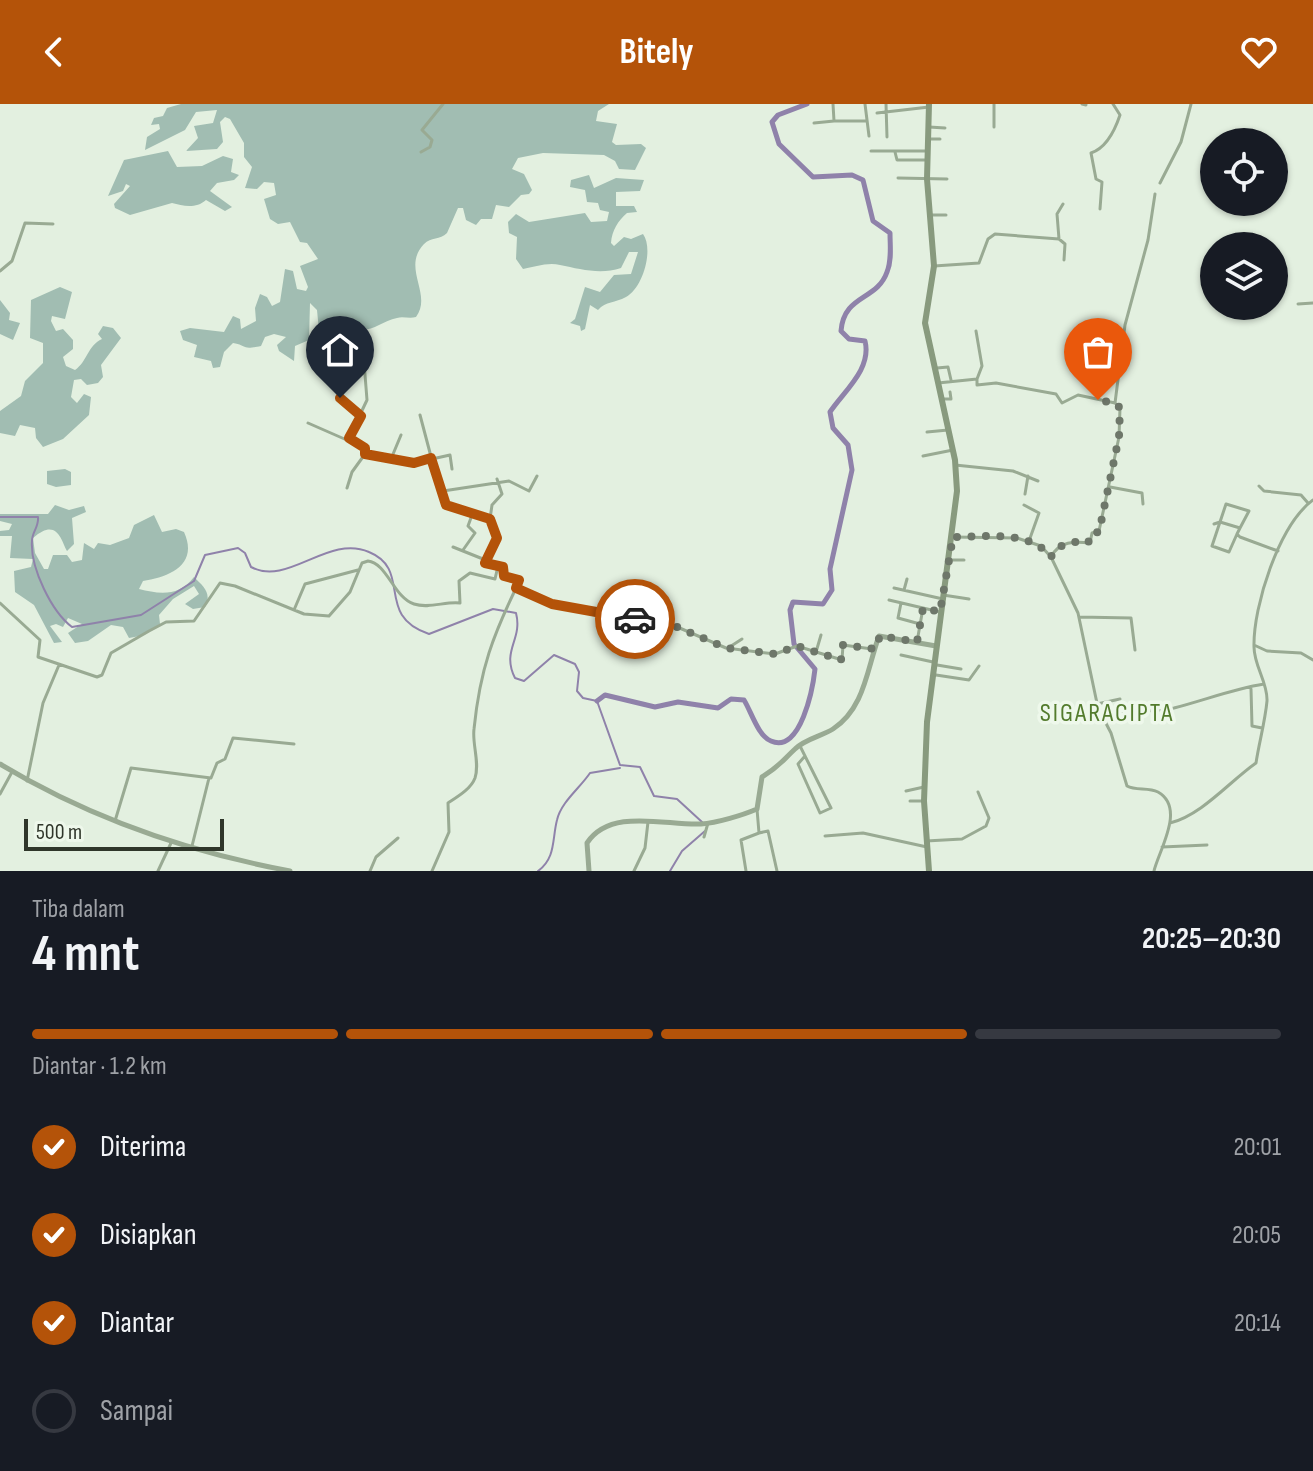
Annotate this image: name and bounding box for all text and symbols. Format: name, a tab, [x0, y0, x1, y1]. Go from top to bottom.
icon: back	[32, 30, 76, 74]
icon: heart	[1237, 30, 1281, 74]
text: Bitely	[620, 31, 693, 74]
map controls	[1200, 128, 1288, 320]
button: locate	[1200, 128, 1288, 216]
button: layers	[1200, 232, 1288, 320]
pin	[306, 316, 374, 398]
pin	[1064, 318, 1132, 400]
icon: home	[318, 328, 362, 372]
icon: bag	[1076, 330, 1120, 374]
courier	[595, 579, 675, 659]
icon: car	[613, 597, 657, 641]
district label: SIGARACIPTA	[1040, 698, 1174, 729]
scale bar	[24, 815, 224, 851]
text: 500 m	[36, 819, 82, 846]
text: Tiba dalam	[32, 894, 125, 925]
text: 20:25–20:30	[1142, 921, 1281, 957]
text: 4 mnt	[32, 923, 139, 986]
text: Diantar · 1.2 km	[32, 1051, 167, 1082]
icon: check	[32, 1125, 76, 1169]
text: Diterima	[100, 1129, 186, 1165]
text: 20:01	[1233, 1132, 1281, 1163]
icon: check	[32, 1213, 76, 1257]
text: Disiapkan	[100, 1217, 197, 1253]
text: 20:05	[1232, 1220, 1281, 1251]
icon: check	[32, 1301, 76, 1345]
text: Diantar	[100, 1305, 174, 1341]
text: 20:14	[1234, 1308, 1281, 1339]
text: Sampai	[100, 1393, 173, 1429]

